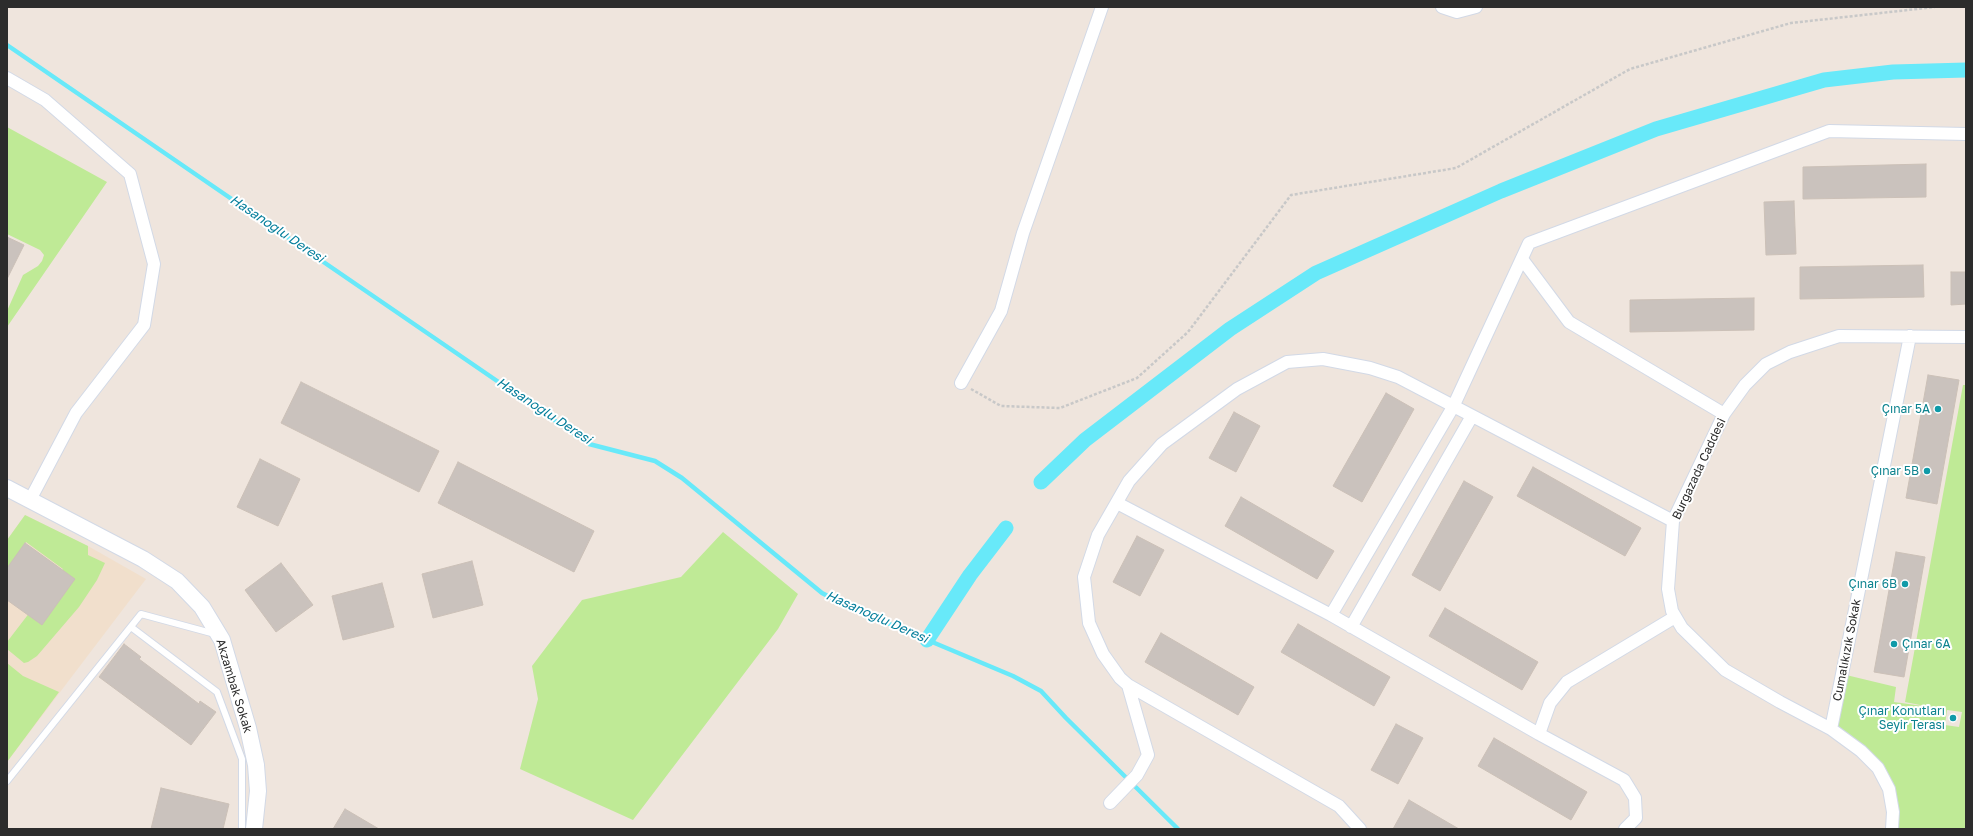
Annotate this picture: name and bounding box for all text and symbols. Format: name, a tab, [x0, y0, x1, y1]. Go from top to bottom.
water label: Hasanoğlu Deresi	[227, 192, 327, 266]
water label: Hasanoğlu Deresi	[494, 374, 594, 448]
place label: Çınar 5A	[1882, 402, 1930, 416]
marker: Çınar 5A	[1933, 404, 1943, 414]
street label: Burgazada Caddesi	[1669, 416, 1729, 522]
place label: Çınar 5B	[1871, 464, 1919, 478]
marker: Çınar 5B	[1922, 466, 1932, 476]
place label: Çınar 6B	[1848, 577, 1897, 591]
marker: Çınar 6B	[1900, 579, 1910, 589]
water label: Hasanoğlu Deresi	[824, 587, 930, 647]
street label: Cumalıkızık Sokak	[1830, 598, 1864, 702]
street label: Akzambak Sokak	[213, 637, 255, 735]
place label: Çınar 6A	[1902, 637, 1951, 651]
marker: Çınar 6A	[1889, 639, 1899, 649]
place label: Çınar Konutları Seyir Terası	[1859, 704, 1945, 732]
marker: Çınar Konutları Seyir Terası	[1948, 713, 1958, 723]

